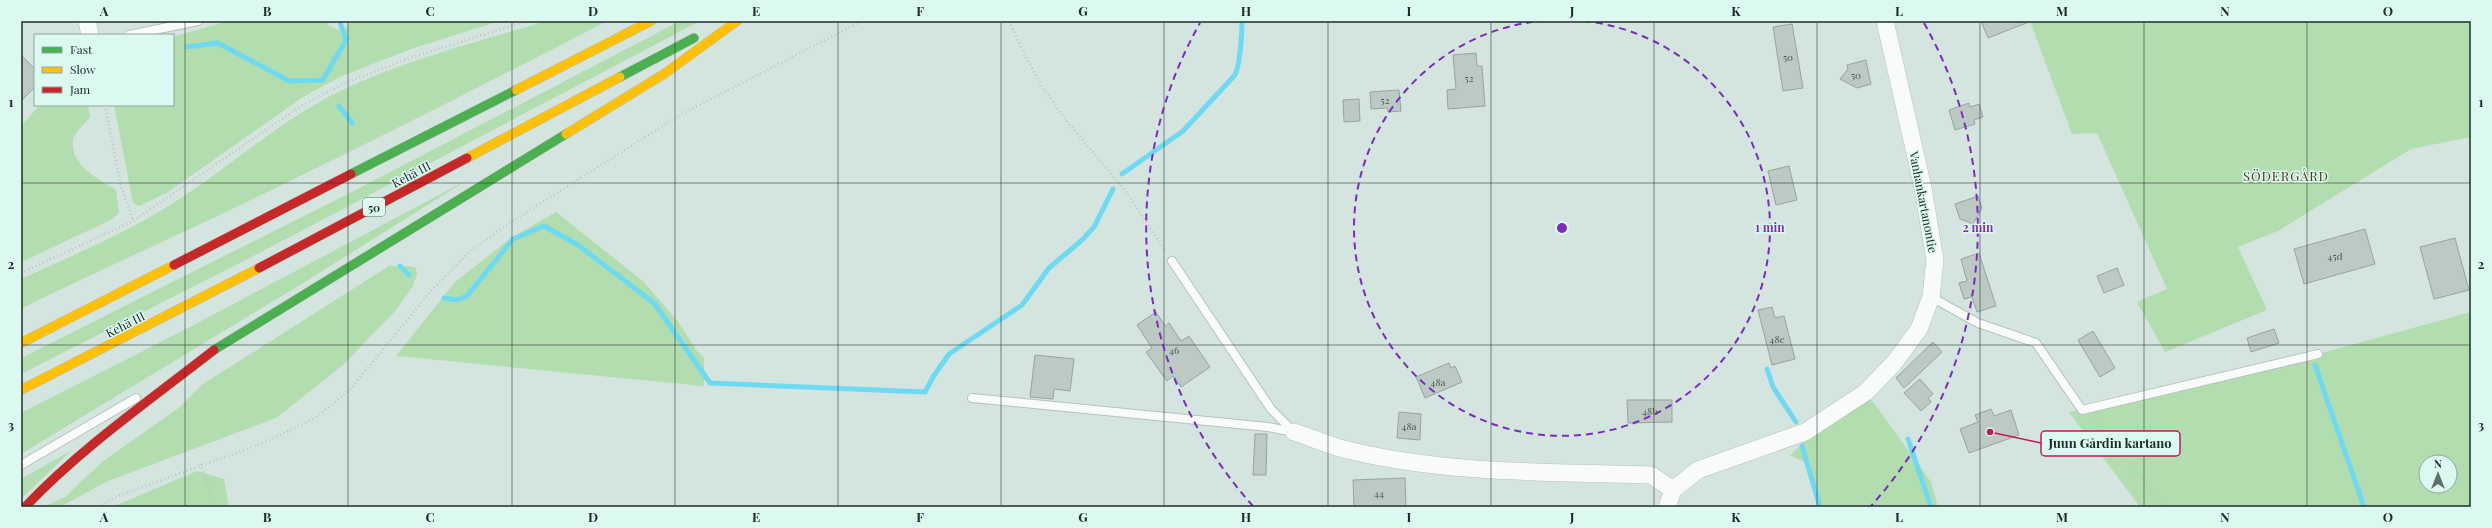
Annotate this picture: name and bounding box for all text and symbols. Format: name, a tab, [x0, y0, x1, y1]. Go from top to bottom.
text: A	[99, 2, 109, 19]
text: B	[263, 2, 272, 19]
text: C	[425, 2, 435, 19]
text: D	[588, 2, 598, 19]
text: E	[752, 2, 760, 19]
text: F	[916, 2, 924, 19]
text: G	[1078, 2, 1088, 19]
text: H	[1241, 2, 1251, 19]
text: I	[1407, 2, 1412, 19]
text: J	[1569, 2, 1575, 19]
text: K	[1731, 2, 1741, 19]
text: L	[1895, 2, 1903, 19]
text: M	[2056, 2, 2068, 19]
text: N	[2220, 2, 2230, 19]
text: O	[2383, 2, 2393, 19]
legend	[34, 34, 174, 106]
text: Fast	[70, 41, 93, 57]
house number: 50	[1783, 50, 1793, 64]
text: Slow	[70, 61, 96, 77]
house number: 50	[1851, 68, 1861, 82]
house number: 52	[1465, 71, 1474, 85]
text: Jam	[69, 81, 91, 97]
text: 1	[9, 93, 14, 110]
house number: 52	[1381, 93, 1390, 107]
text: 1	[2479, 93, 2484, 110]
street label: Vanhankartanontie	[1906, 149, 1942, 254]
street label: Kehä III	[389, 157, 433, 191]
district label: SÖDERGÅRD	[2243, 167, 2329, 184]
road number: 50	[363, 198, 385, 216]
text: 1 min	[1755, 219, 1785, 235]
text: 2 min	[1963, 219, 1994, 235]
centre of rings	[1555, 221, 1569, 235]
house number: 45d	[2328, 249, 2343, 263]
text: 2	[8, 255, 15, 272]
text: 2	[2478, 255, 2485, 272]
street label: Kehä III	[103, 307, 147, 341]
house number: 48c	[1770, 332, 1785, 346]
house number: 46	[1169, 343, 1179, 357]
house number: 48a	[1430, 375, 1446, 389]
house number: 48b	[1642, 404, 1658, 418]
text: 3	[8, 416, 14, 433]
text: 3	[2478, 416, 2484, 433]
house number: 48a	[1401, 419, 1417, 433]
callout: Juun Gårdin kartano	[2041, 431, 2180, 456]
text: Juun Gårdin kartano	[2047, 434, 2172, 451]
north arrow	[2418, 454, 2458, 494]
text: N	[2434, 456, 2442, 471]
house number: 44	[1374, 486, 1384, 500]
text: A	[99, 508, 109, 525]
text: B	[263, 508, 272, 525]
text: C	[425, 508, 435, 525]
text: D	[588, 508, 598, 525]
text: E	[752, 508, 760, 525]
text: F	[916, 508, 924, 525]
text: G	[1078, 508, 1088, 525]
text: H	[1241, 508, 1251, 525]
text: I	[1407, 508, 1412, 525]
text: J	[1569, 508, 1575, 525]
text: K	[1731, 508, 1741, 525]
text: L	[1895, 508, 1903, 525]
text: M	[2056, 508, 2068, 525]
text: N	[2220, 508, 2230, 525]
text: O	[2383, 508, 2393, 525]

